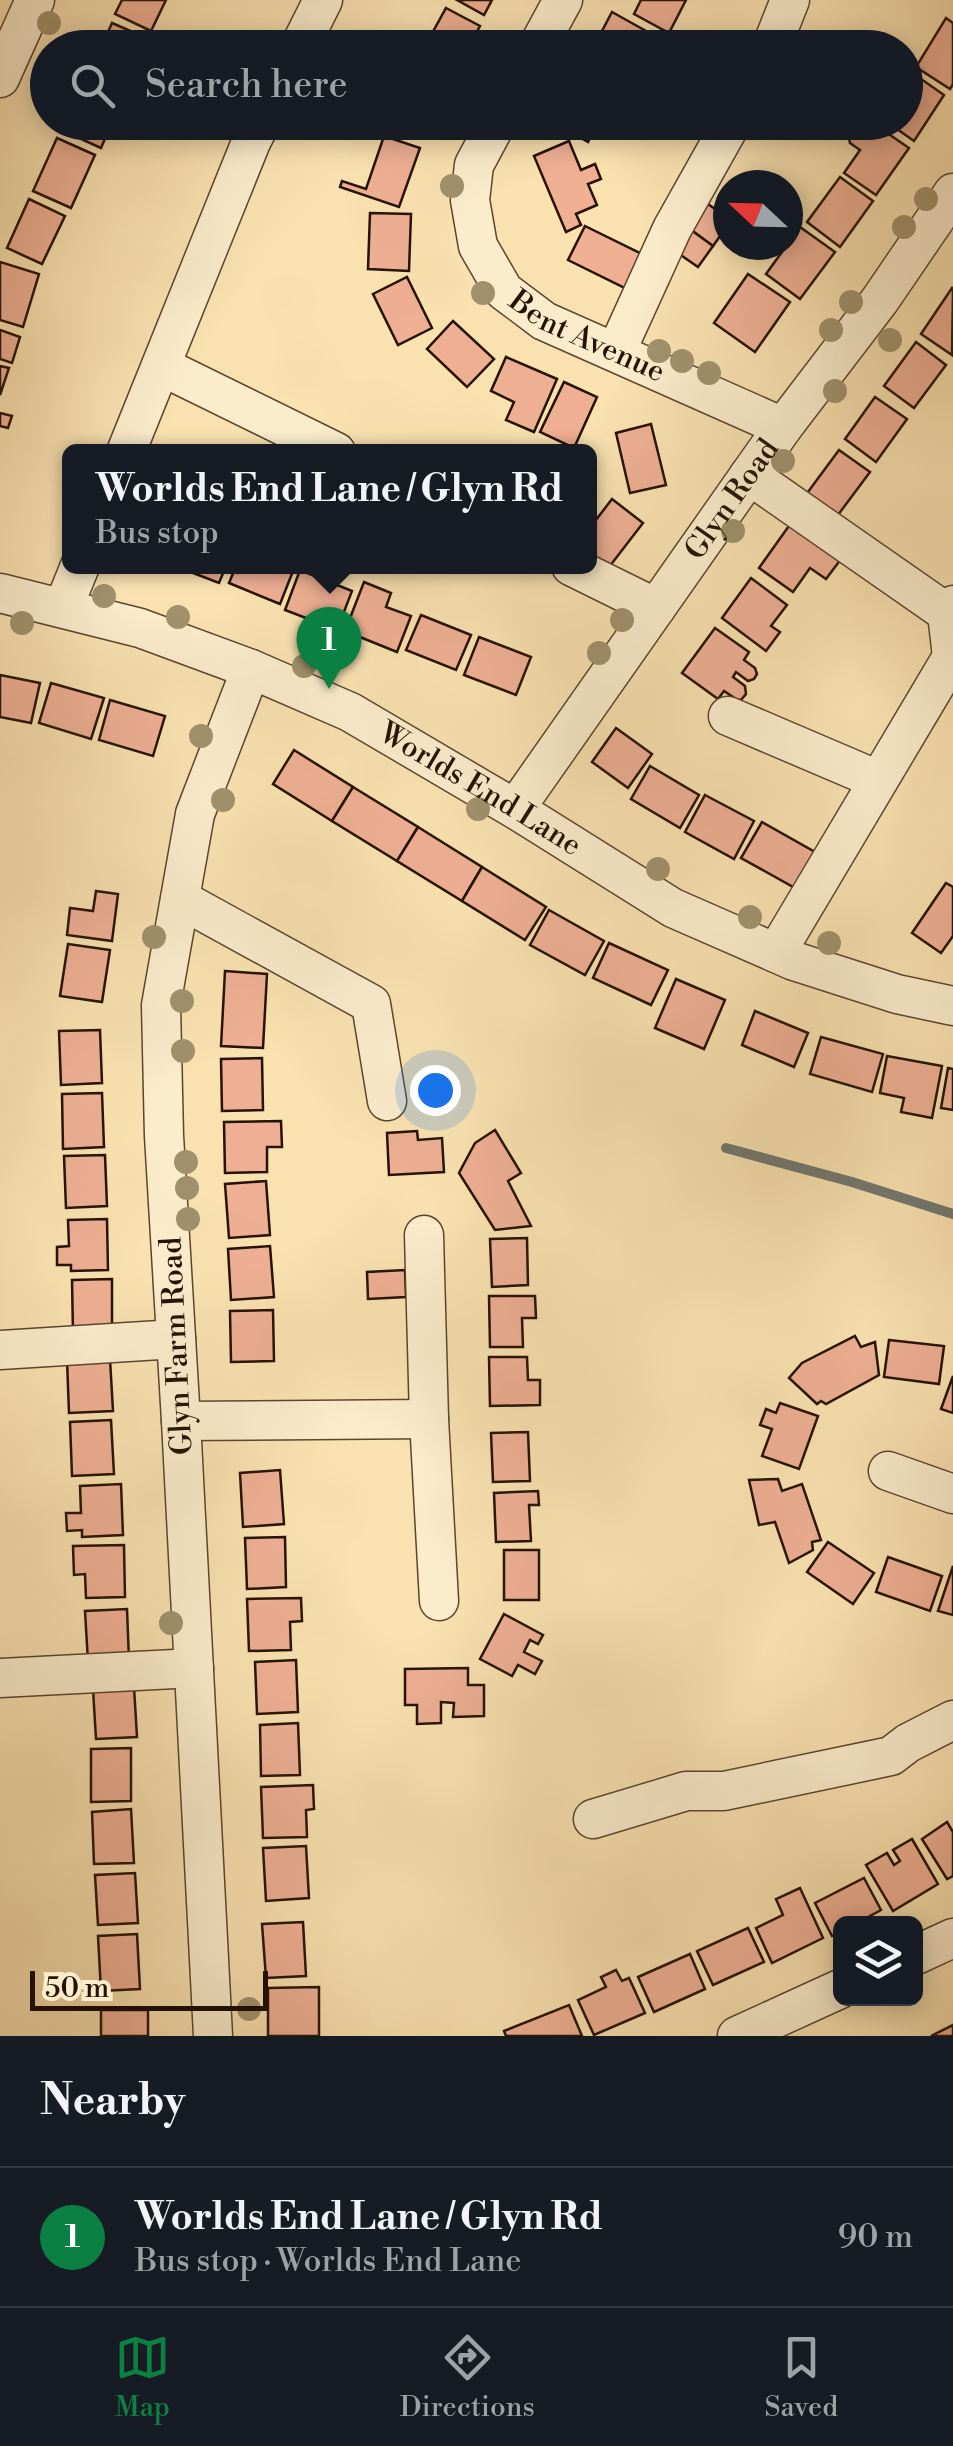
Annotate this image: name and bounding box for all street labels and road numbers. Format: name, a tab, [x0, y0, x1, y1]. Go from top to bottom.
street label: Bent Avenue	[500, 281, 671, 391]
street label: Glyn Road	[677, 432, 788, 568]
street label: Worlds End Lane	[371, 714, 589, 865]
street label: Glyn Farm Road	[152, 1236, 202, 1456]

